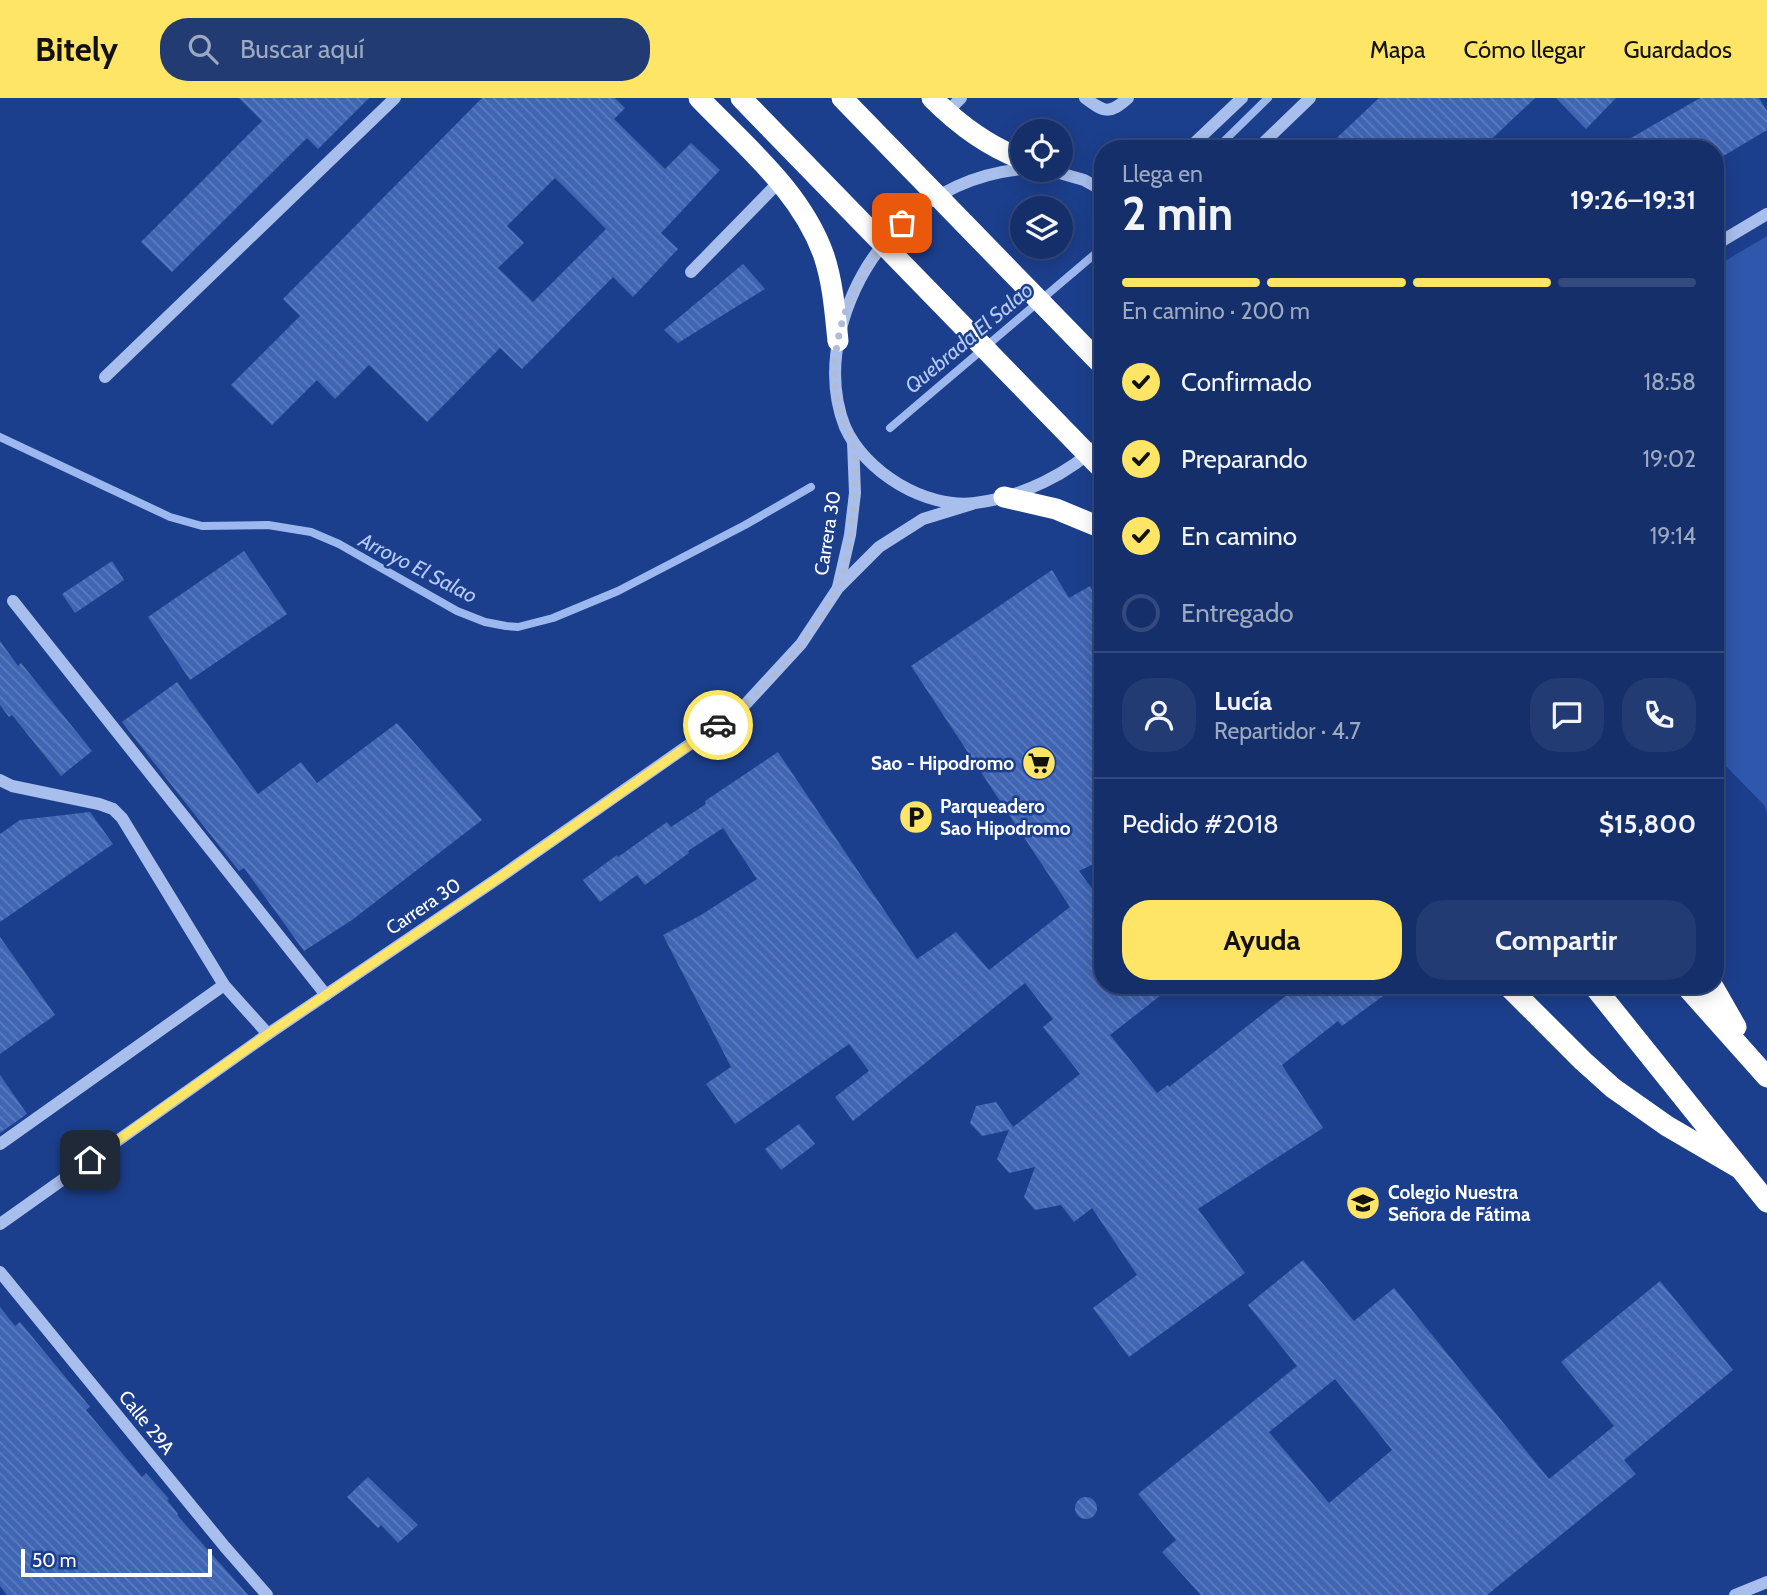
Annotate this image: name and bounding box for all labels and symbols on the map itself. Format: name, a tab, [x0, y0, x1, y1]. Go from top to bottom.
pin	[872, 193, 932, 253]
water label: Quebrada El Salao	[900, 277, 1038, 398]
street label: Carrera 30	[809, 489, 846, 577]
water label: Arroyo El Salao	[354, 527, 482, 608]
courier	[683, 690, 753, 760]
supermarket icon: Sao - Hipodromo	[1020, 744, 1058, 782]
place label: Sao - Hipodromo	[871, 752, 1014, 775]
place label: Parqueadero Sao Hipodromo	[940, 795, 1071, 840]
parking icon: Parqueadero Sao Hipodromo	[897, 798, 935, 836]
street label: Carrera 30	[382, 873, 465, 940]
pin	[60, 1130, 120, 1190]
place label: Colegio Nuestra Señora de Fátima	[1388, 1181, 1531, 1226]
school or university icon: Colegio Nuestra Señora de Fátima	[1344, 1184, 1382, 1222]
street label: Calle 29A	[114, 1386, 180, 1459]
scale bar	[21, 1546, 212, 1578]

